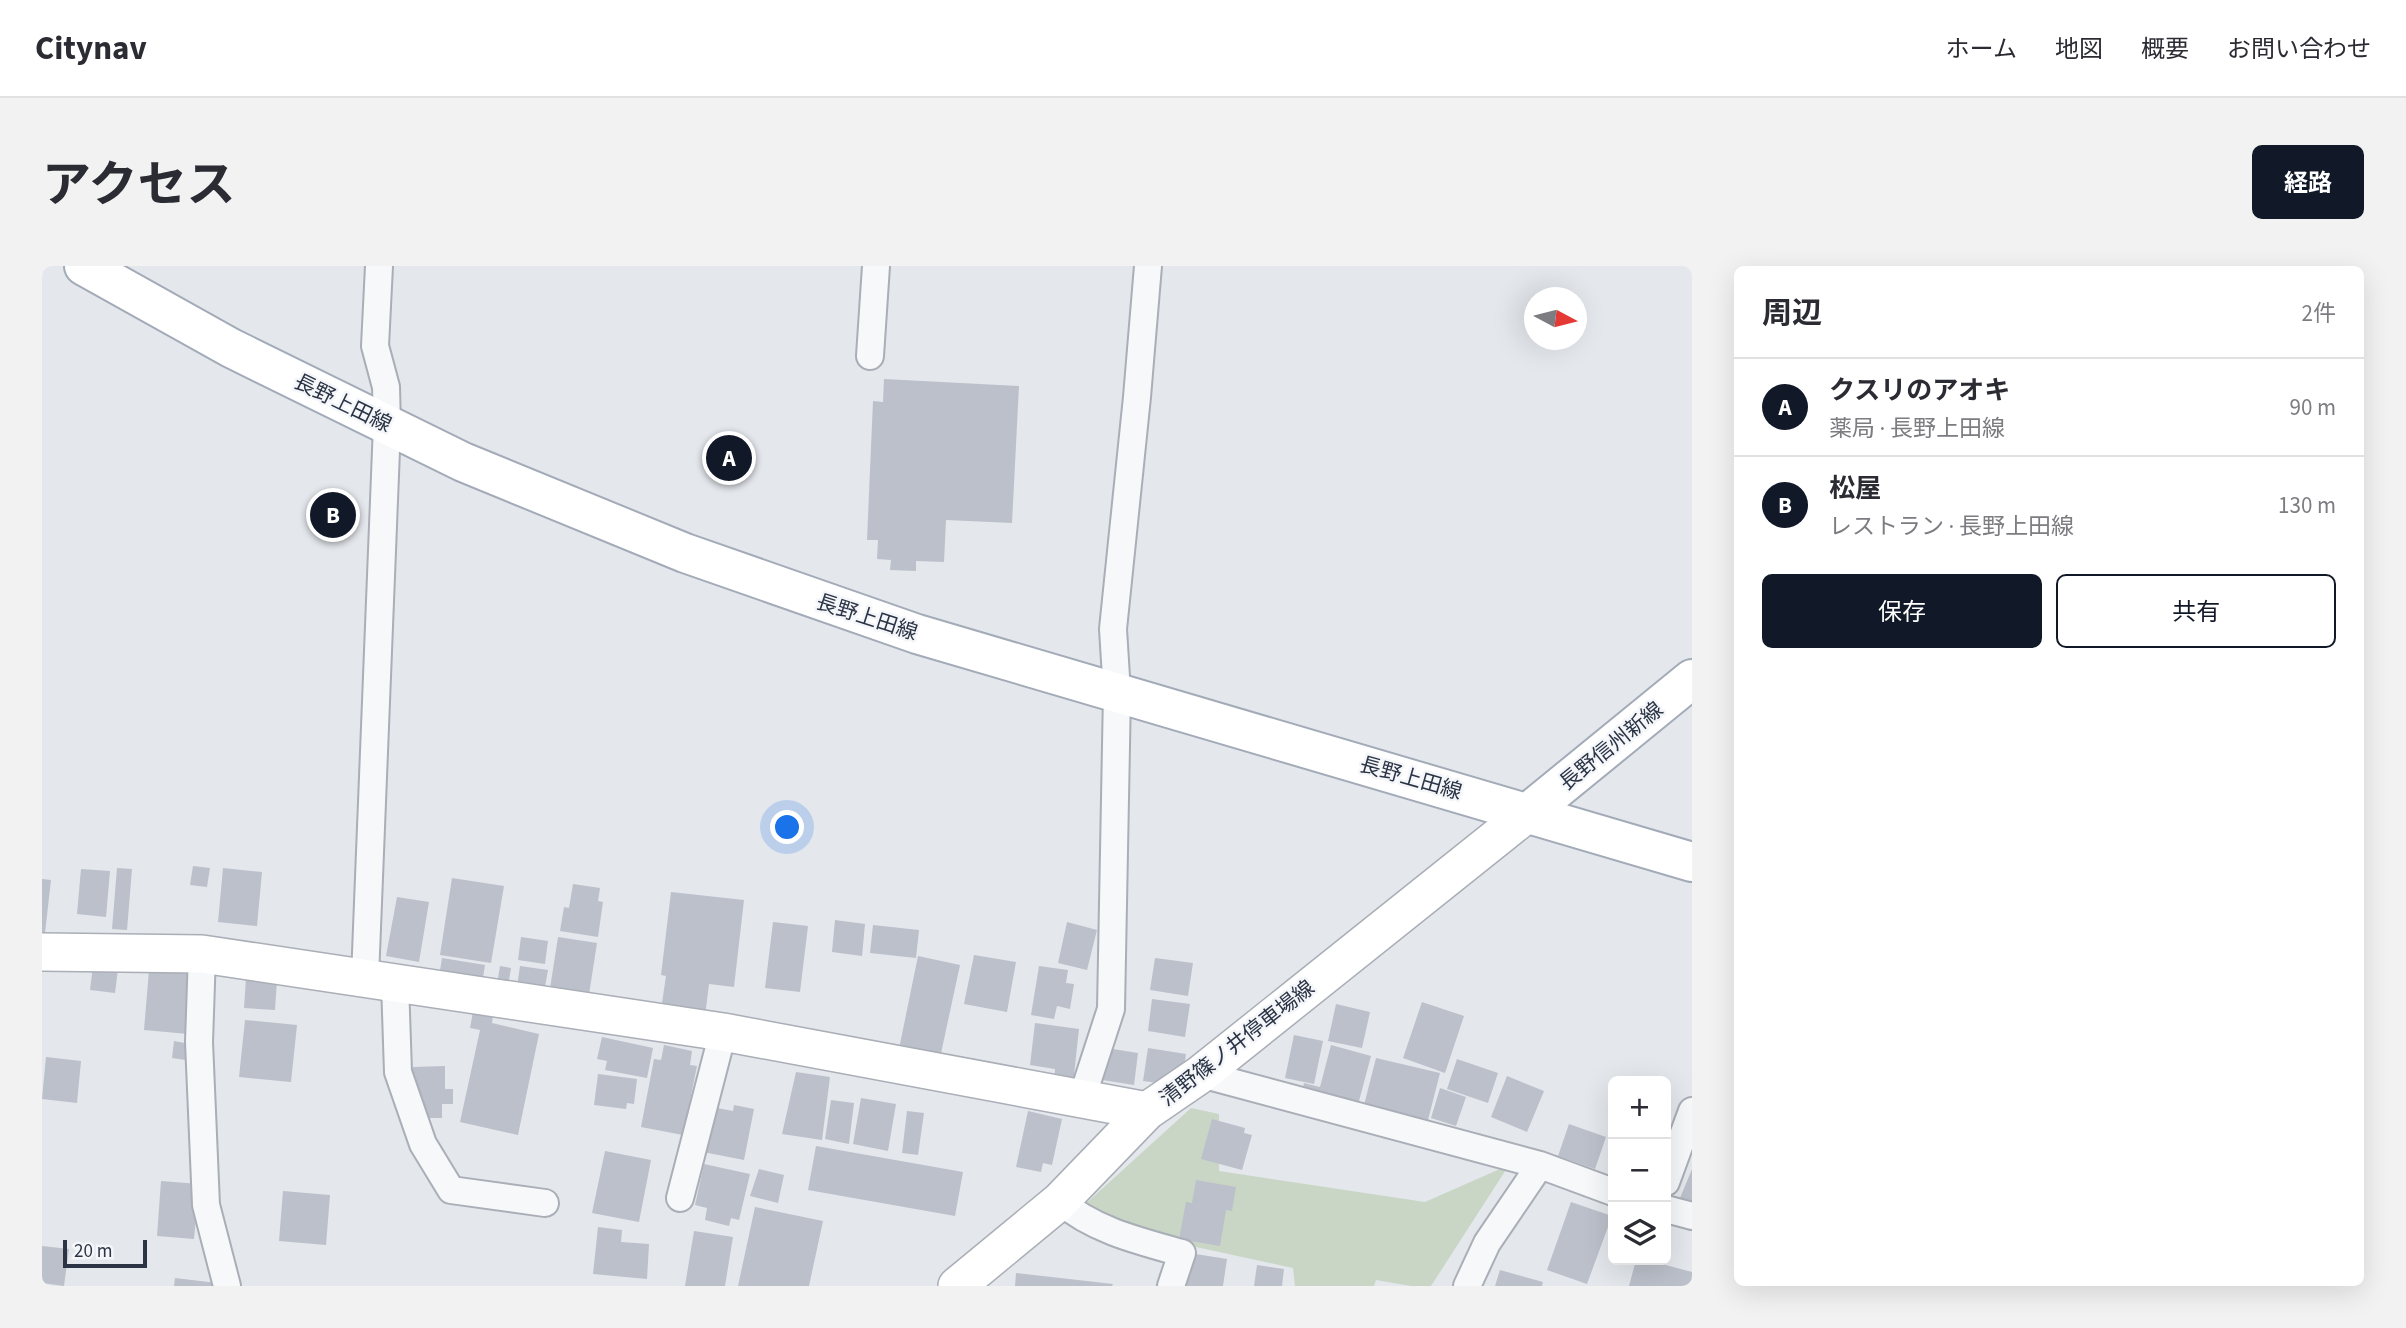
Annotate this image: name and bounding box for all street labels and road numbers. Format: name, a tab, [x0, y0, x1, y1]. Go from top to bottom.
street label: 長野上田線	[289, 367, 397, 439]
street label: 長野上田線	[812, 587, 922, 647]
street label: 長野信州新線	[1553, 695, 1669, 797]
street label: 長野上田線	[1356, 749, 1466, 807]
street label: 清野篠ノ井停車場線	[1153, 973, 1321, 1113]

